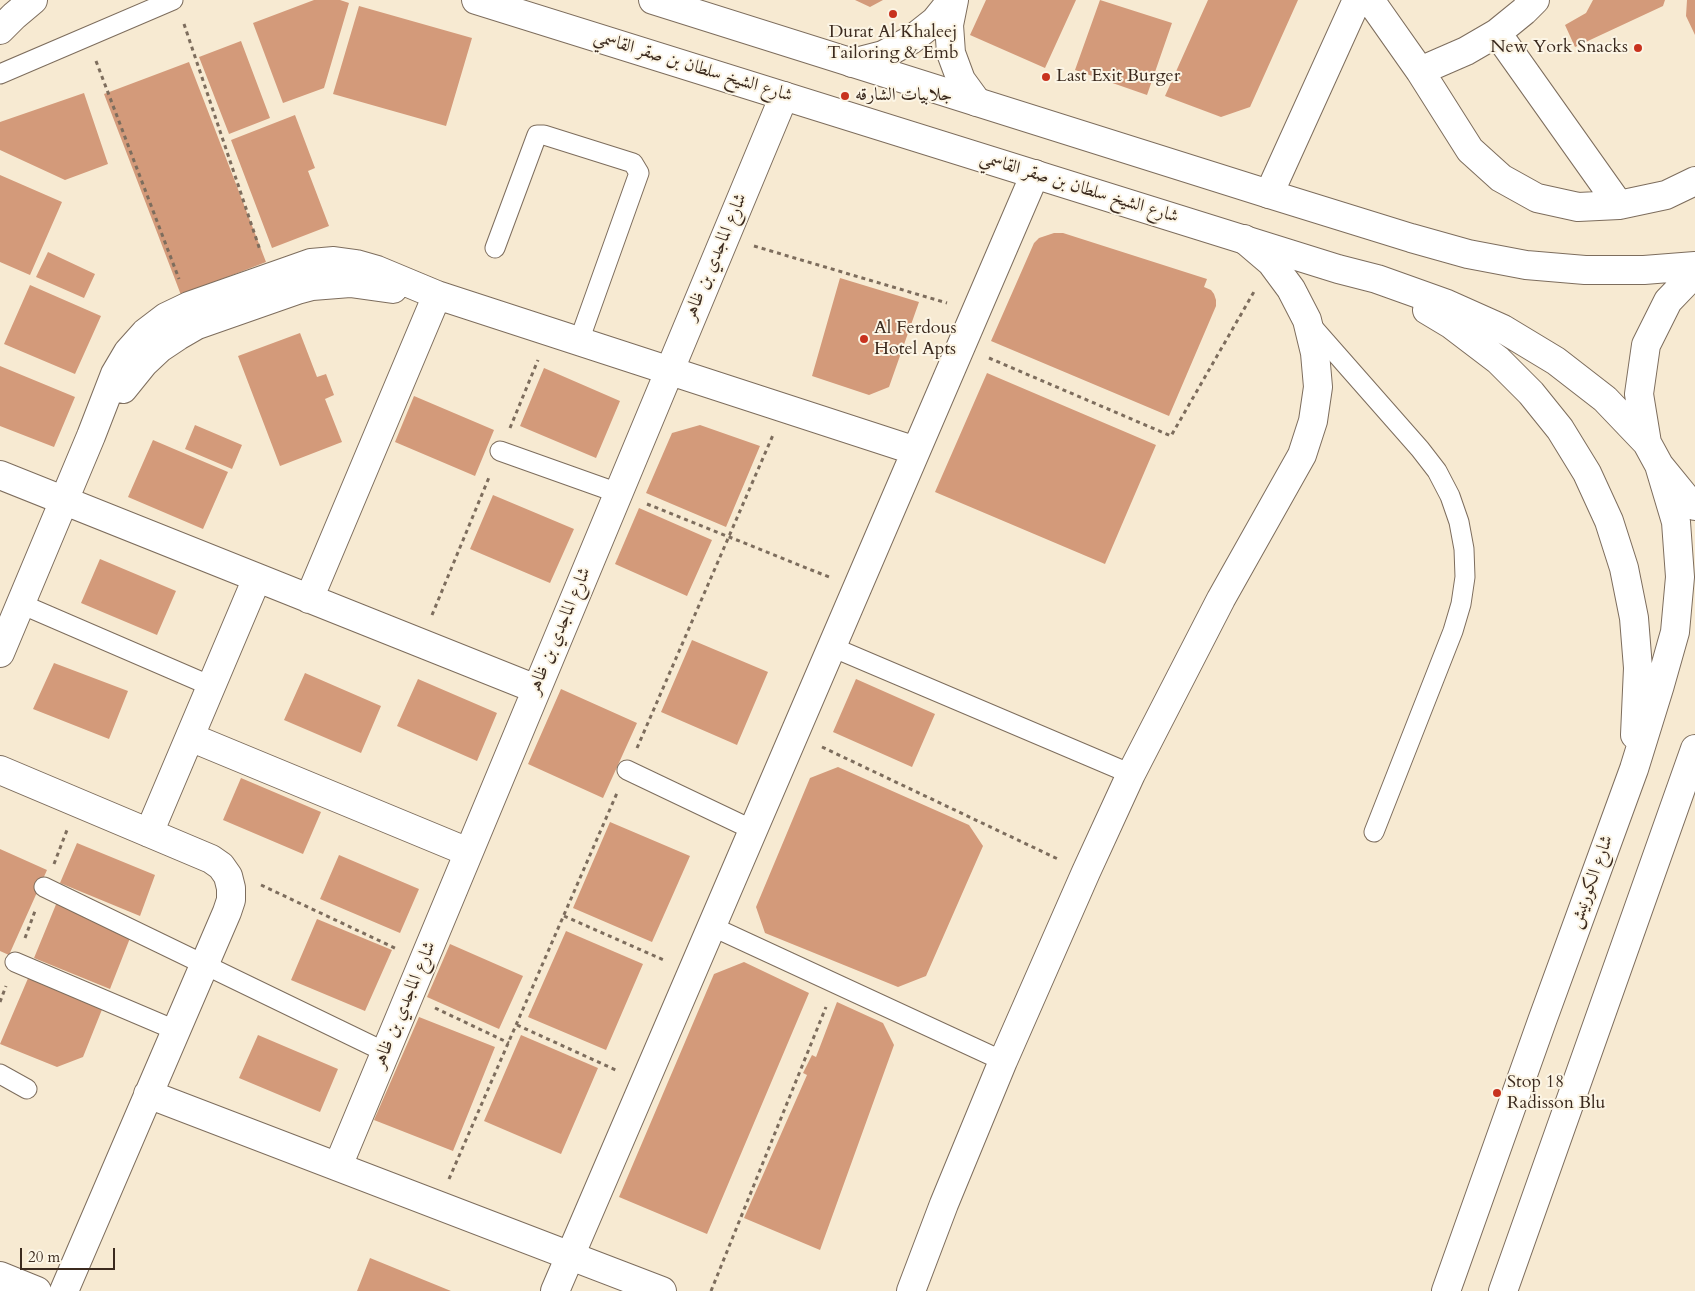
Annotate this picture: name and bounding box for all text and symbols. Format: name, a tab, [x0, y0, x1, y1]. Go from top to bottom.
marker: Durat Al Khaleej Tailoring & Emb	[887, 8, 899, 20]
place label: Durat Al Khaleej Tailoring & Emb	[827, 22, 959, 64]
street label: شارع الشيخ سلطان بن صقر القاسمي	[591, 26, 795, 108]
place label: New York Snacks	[1490, 37, 1628, 59]
marker: New York Snacks	[1632, 42, 1644, 54]
place label: Last Exit Burger	[1056, 66, 1180, 88]
marker: Last Exit Burger	[1040, 71, 1052, 83]
place label: جلابيات الشارقه	[855, 85, 952, 107]
marker: جلابيات الشارقه	[839, 90, 851, 102]
street label: شارع الشيخ سلطان بن صقر القاسمي	[977, 147, 1181, 229]
street label: شارع الماجدي بن ظاهر	[680, 190, 752, 324]
place label: Al Ferdous Hotel Apts	[874, 318, 956, 360]
marker: Al Ferdous Hotel Apts	[858, 333, 870, 345]
street label: شارع الماجدي بن ظاهر	[524, 564, 596, 698]
street label: شارع الكورنيش	[1565, 833, 1619, 931]
street label: شارع الماجدي بن ظاهر	[369, 938, 441, 1072]
place label: Stop 18 Radisson Blu	[1507, 1072, 1605, 1114]
marker: Stop 18 Radisson Blu	[1491, 1087, 1503, 1099]
scale bar	[22, 1238, 118, 1270]
text: 20 m	[28, 1247, 60, 1267]

